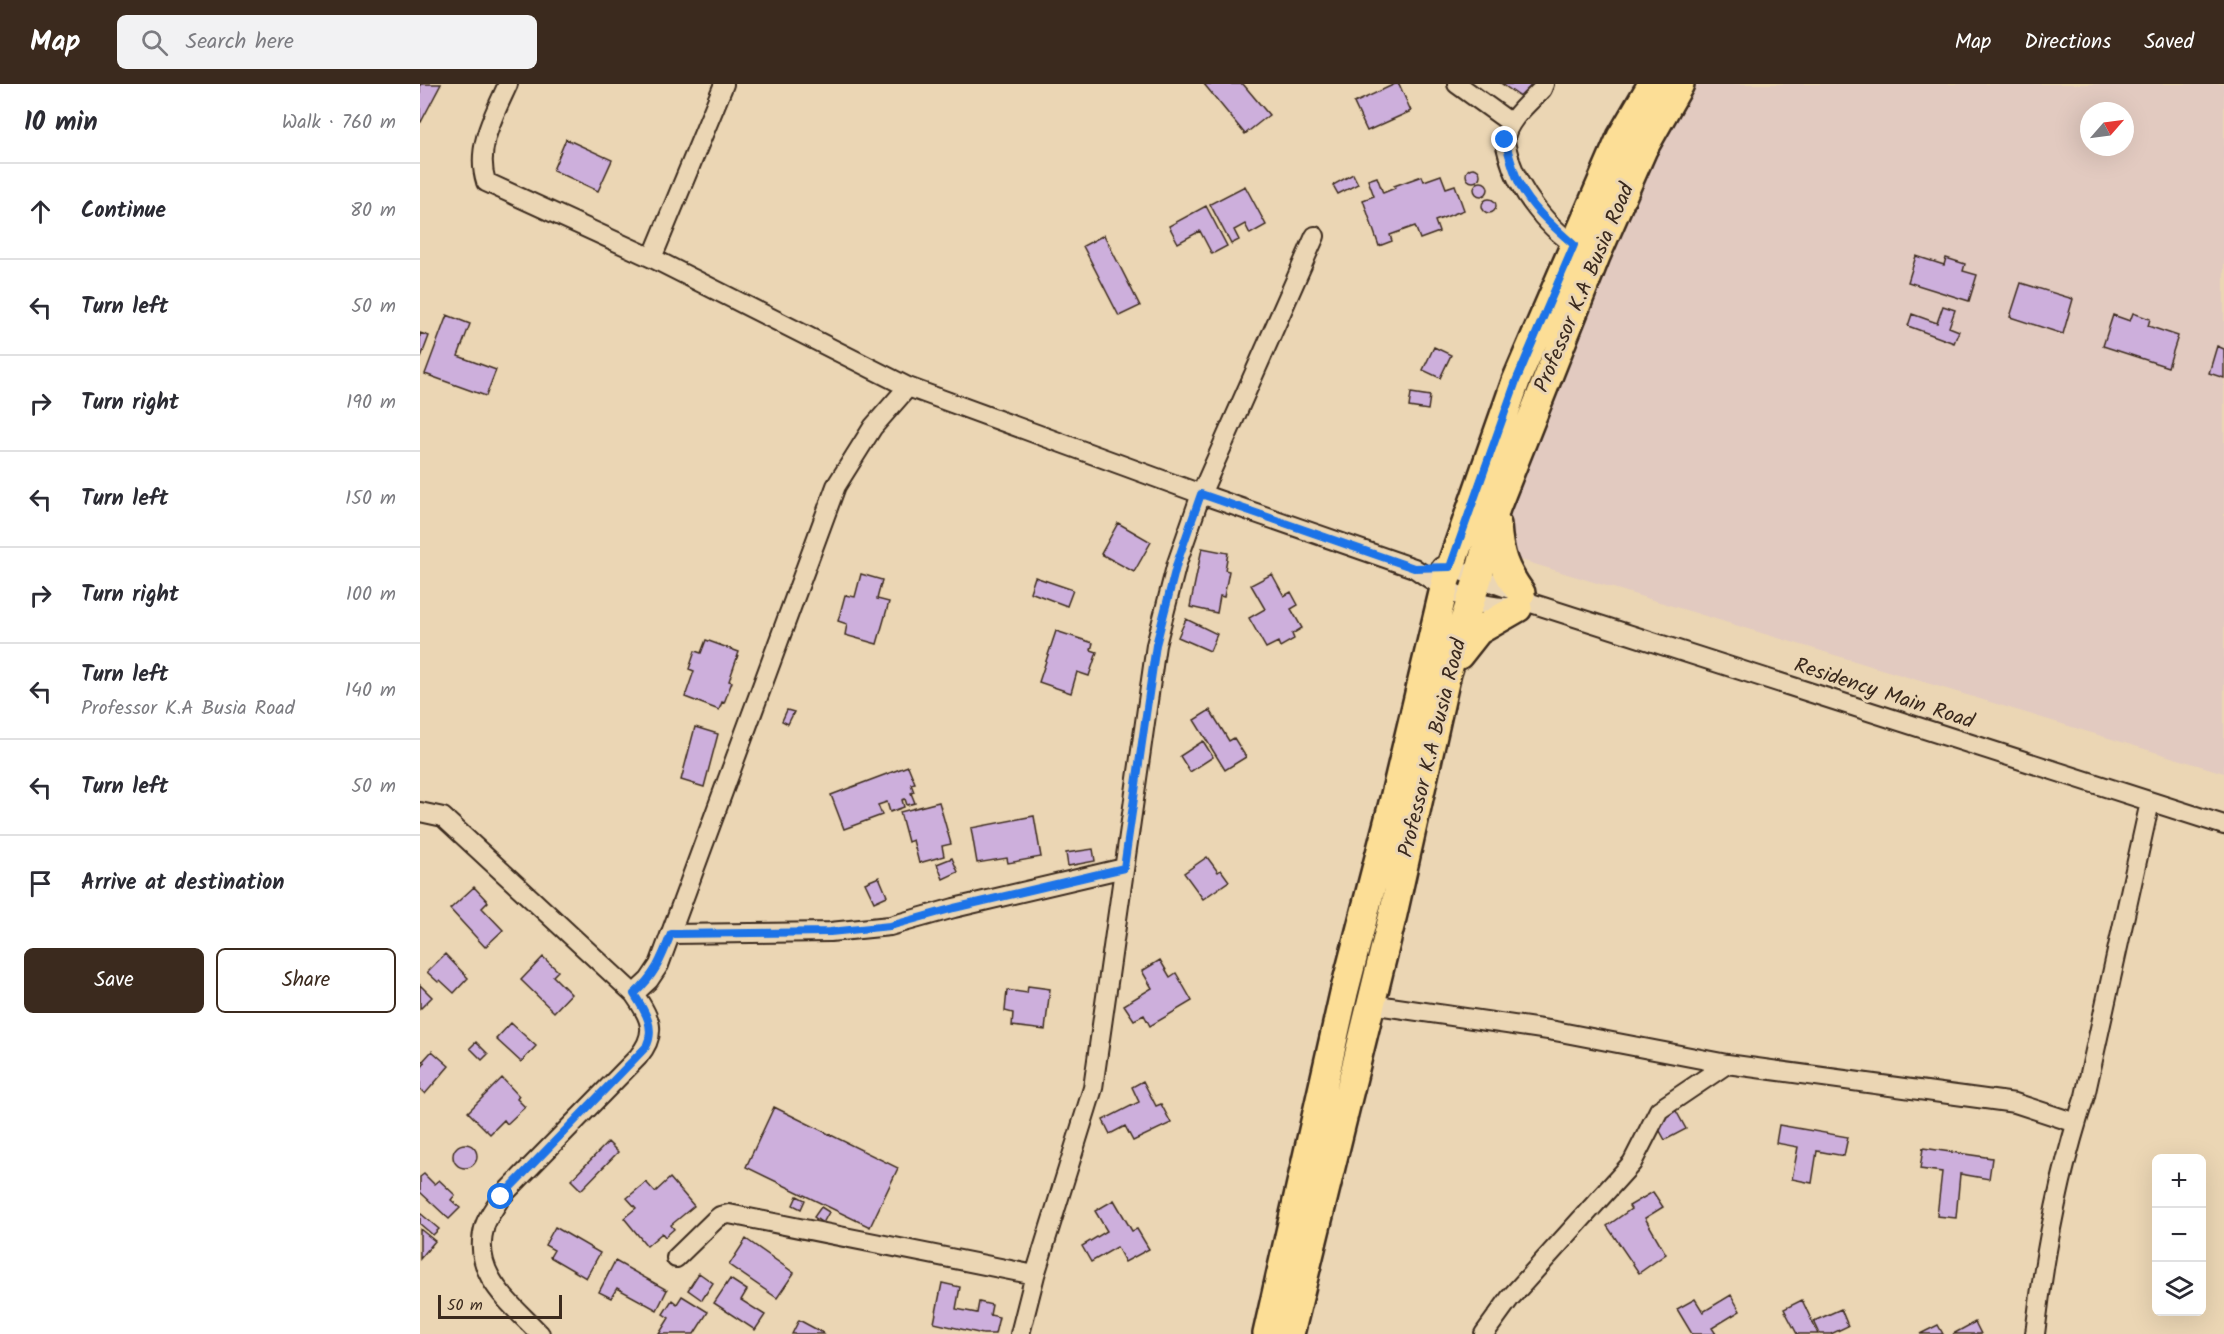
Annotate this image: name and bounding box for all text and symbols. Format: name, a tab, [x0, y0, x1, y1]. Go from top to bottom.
search box	[117, 15, 537, 69]
text: Map	[30, 20, 81, 65]
text: Search here	[186, 25, 294, 60]
icon: search	[138, 26, 171, 59]
text: Map	[1955, 26, 1991, 59]
text: Directions	[2024, 26, 2111, 59]
text: Saved	[2144, 26, 2194, 59]
text: 10 min	[24, 102, 98, 144]
north arrow	[2080, 102, 2134, 156]
text: Walk · 760 m	[282, 107, 396, 139]
route end	[1491, 126, 1517, 152]
street label: Professor K.A Busia Road	[1526, 178, 1644, 398]
text: Continue	[81, 194, 166, 229]
icon: ahead	[24, 195, 57, 228]
text: 80 m	[350, 195, 396, 227]
text: Turn left	[81, 290, 168, 325]
icon: left	[24, 291, 57, 324]
text: 50 m	[351, 291, 396, 323]
text: Turn right	[81, 386, 179, 421]
icon: right	[24, 387, 57, 420]
text: 190 m	[346, 387, 396, 419]
text: Turn left	[81, 482, 168, 517]
icon: left	[24, 483, 57, 516]
text: 150 m	[345, 483, 396, 515]
text: Turn right	[81, 578, 179, 613]
icon: right	[24, 579, 57, 612]
text: 100 m	[346, 579, 396, 611]
street label: Professor K.A Busia Road	[1390, 635, 1476, 861]
street label: Residency Main Road	[1790, 649, 1979, 739]
text: Turn left	[81, 658, 168, 693]
icon: left	[24, 675, 57, 708]
text: 140 m	[345, 675, 396, 707]
text: Professor K.A Busia Road	[81, 693, 295, 725]
text: Turn left	[81, 770, 168, 805]
icon: left	[24, 771, 57, 804]
text: 50 m	[351, 771, 396, 803]
text: Arrive at destination	[81, 866, 284, 901]
icon: arrive	[24, 867, 57, 900]
button: Save	[24, 948, 204, 1013]
button: Share	[216, 948, 396, 1013]
map controls	[2152, 1154, 2206, 1316]
button: +	[2152, 1154, 2206, 1208]
route start	[487, 1183, 513, 1209]
button: −	[2152, 1208, 2206, 1262]
button: layers	[2152, 1262, 2206, 1316]
scale bar	[438, 1292, 562, 1320]
text: 50 m	[447, 1293, 483, 1318]

